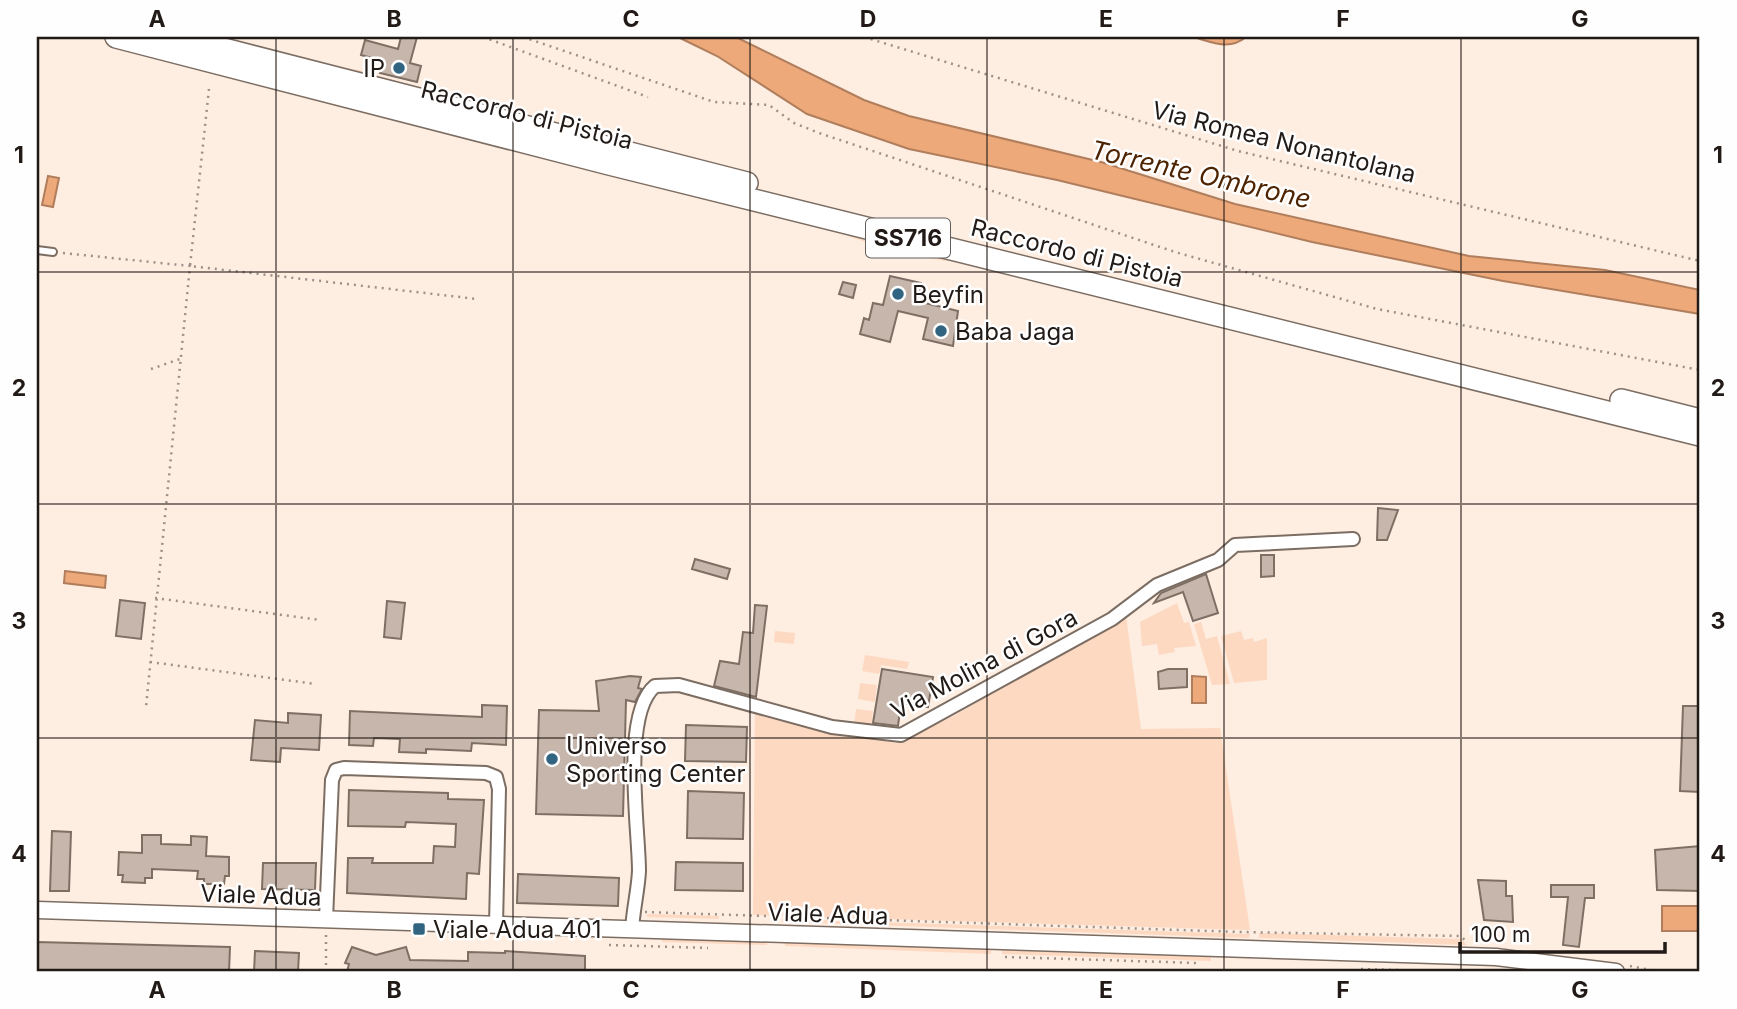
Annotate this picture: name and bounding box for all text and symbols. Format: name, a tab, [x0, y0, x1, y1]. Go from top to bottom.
text: A	[148, 5, 166, 33]
text: B	[386, 5, 402, 33]
text: C	[622, 5, 640, 33]
text: D	[860, 5, 876, 33]
text: E	[1099, 5, 1113, 33]
text: F	[1336, 5, 1350, 33]
text: G	[1571, 5, 1589, 33]
place label: IP	[363, 54, 385, 83]
marker: IP	[391, 60, 407, 76]
street label: Raccordo di Pistoia	[418, 75, 636, 155]
street label: Via Romea Nonantolana	[1149, 95, 1419, 189]
water label: Torrente Ombrone	[1088, 134, 1314, 214]
text: 1	[14, 141, 24, 169]
text: 1	[1713, 141, 1723, 169]
street label: Raccordo di Pistoia	[968, 213, 1186, 293]
road number: SS716	[866, 218, 950, 258]
place label: Beyfin	[912, 280, 984, 309]
marker: Beyfin	[890, 286, 906, 302]
place label: Baba Jaga	[955, 317, 1075, 346]
marker: Baba Jaga	[933, 323, 949, 339]
text: 2	[12, 374, 26, 402]
text: 2	[1711, 374, 1725, 402]
street label: Via Molina di Gora	[886, 603, 1082, 725]
text: 3	[12, 607, 26, 635]
text: 3	[1711, 607, 1725, 635]
place label: Universo Sporting Center	[566, 731, 746, 788]
marker: Universo Sporting Center	[544, 751, 560, 767]
text: 4	[11, 840, 27, 868]
text: 4	[1710, 840, 1726, 868]
street label: Viale Adua	[200, 878, 322, 912]
street label: Viale Adua	[767, 897, 889, 931]
scale bar	[1460, 911, 1665, 955]
place label: Viale Adua 401	[433, 915, 601, 944]
marker: Viale Adua 401	[411, 921, 427, 937]
text: 100 m	[1471, 922, 1530, 947]
text: A	[148, 976, 166, 1004]
text: B	[386, 976, 402, 1004]
text: C	[622, 976, 640, 1004]
text: D	[860, 976, 876, 1004]
text: E	[1099, 976, 1113, 1004]
text: F	[1336, 976, 1350, 1004]
text: G	[1571, 976, 1589, 1004]

